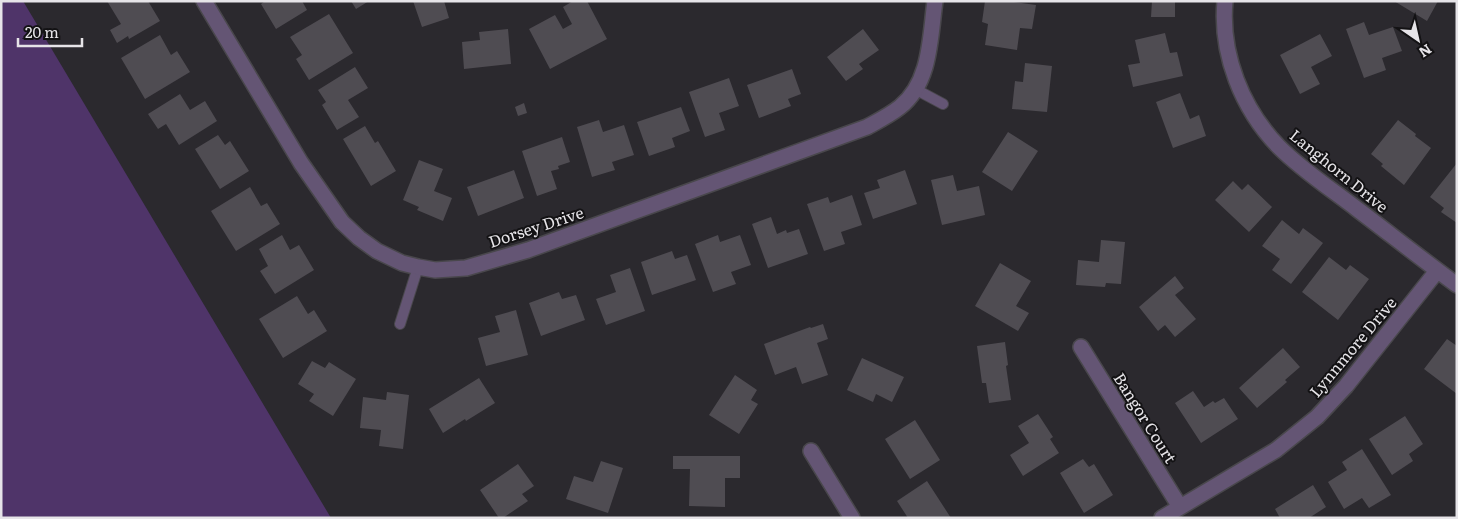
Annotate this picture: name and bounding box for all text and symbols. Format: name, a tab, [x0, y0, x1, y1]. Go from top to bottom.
scale bar	[18, 15, 81, 47]
north arrow	[1393, 15, 1443, 65]
text: 20 m	[25, 20, 59, 43]
text: N	[1415, 40, 1436, 63]
street label: Langhorn Drive	[1285, 123, 1394, 218]
street label: Dorsey Drive	[485, 199, 586, 253]
street label: Lynnmore Drive	[1303, 291, 1402, 402]
street label: Bangor Court	[1108, 367, 1184, 468]

